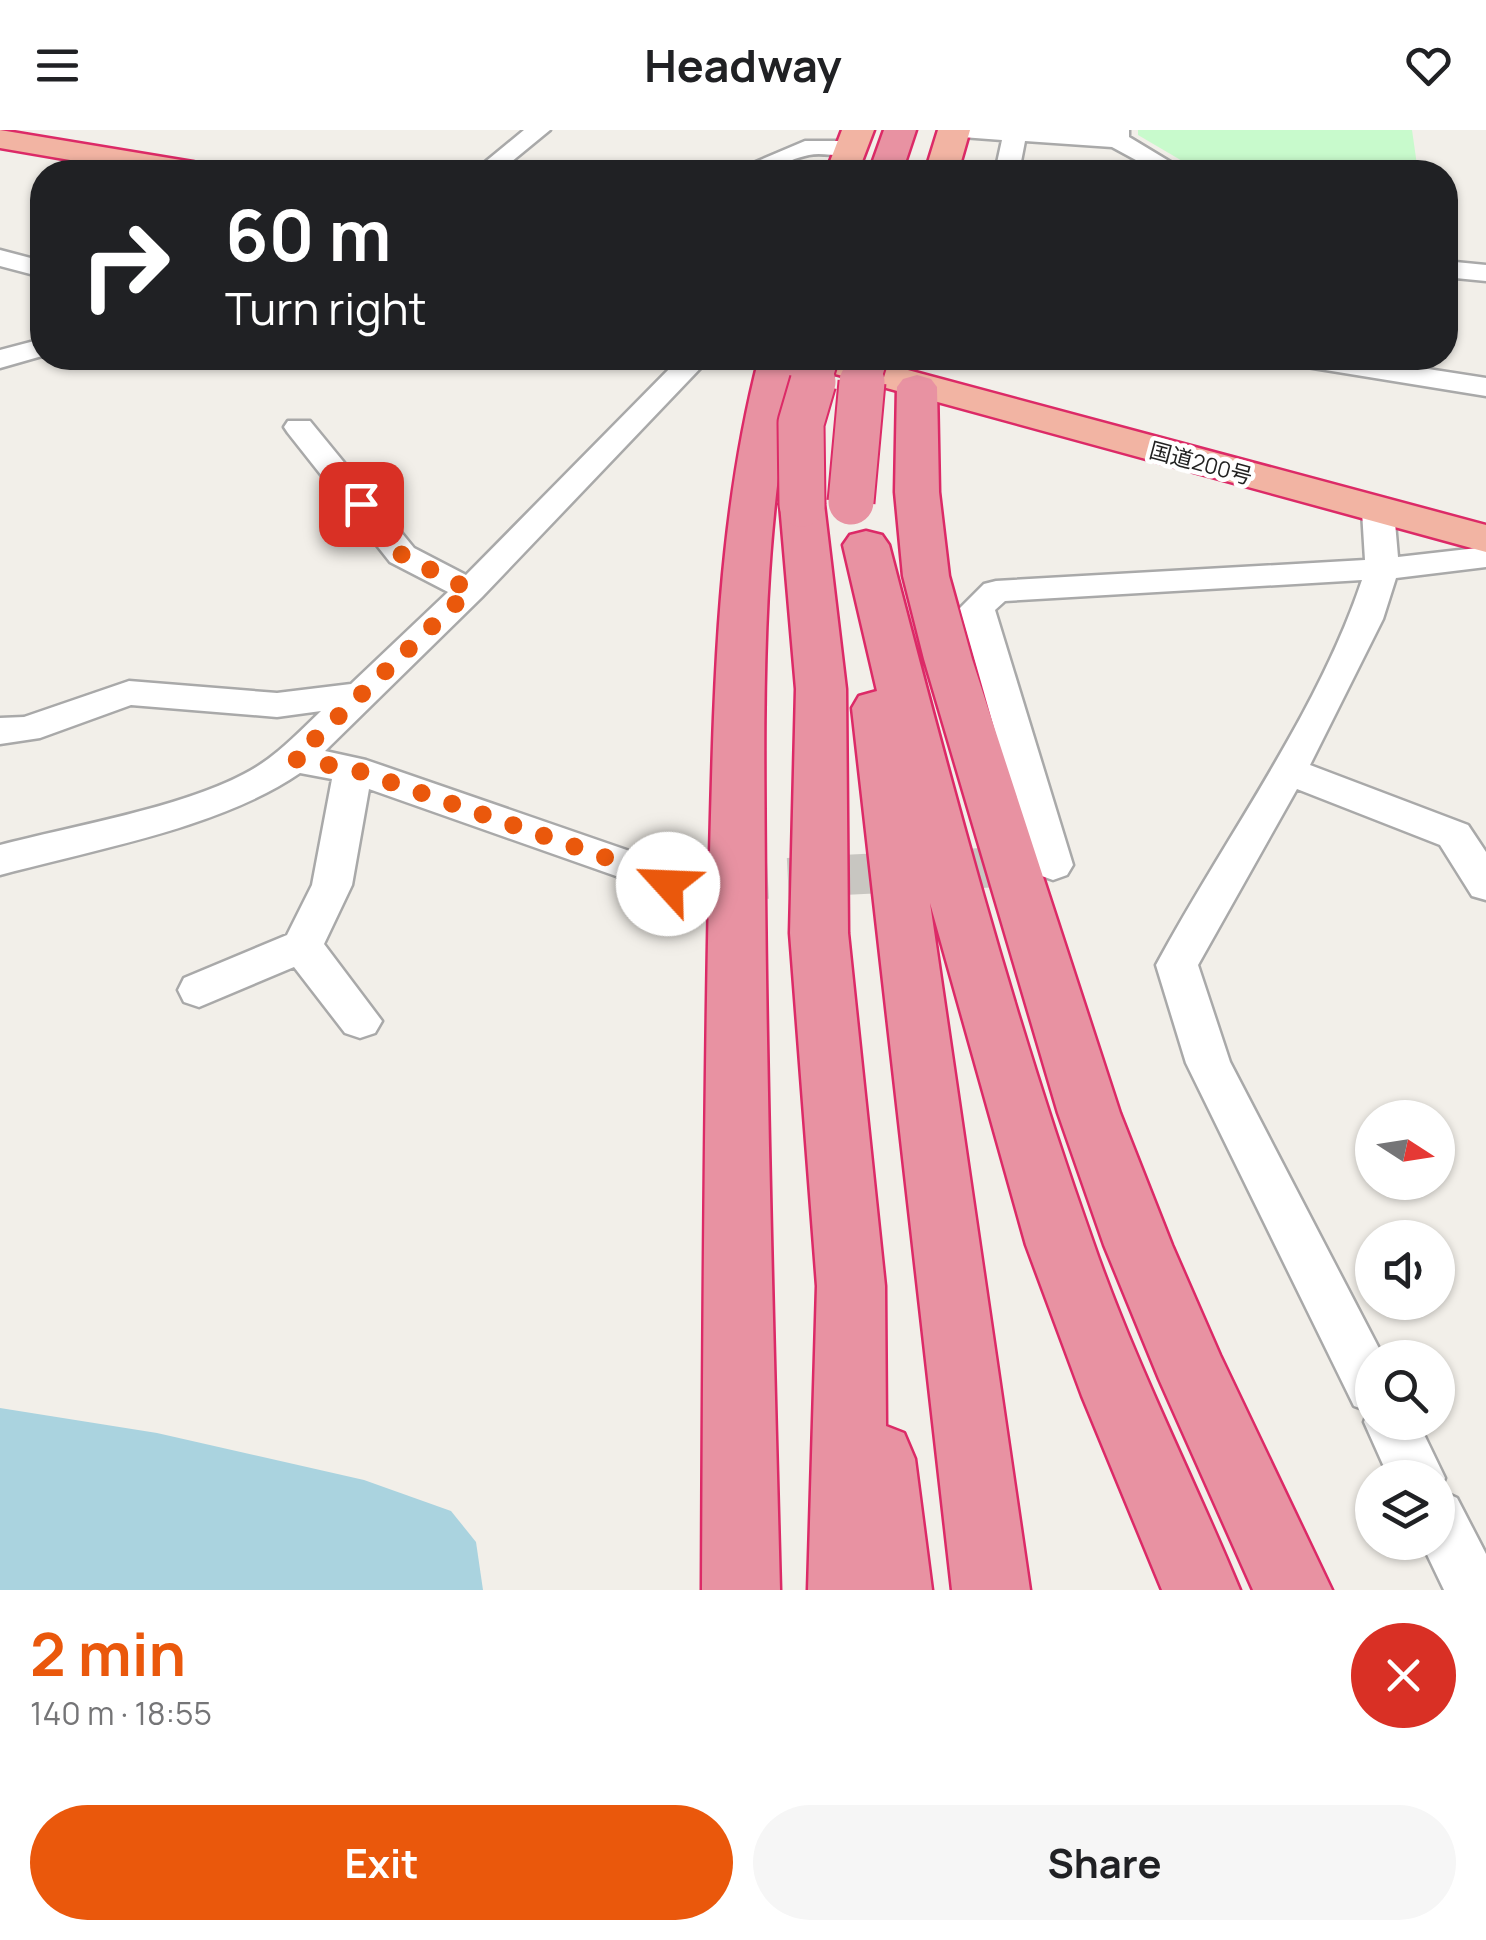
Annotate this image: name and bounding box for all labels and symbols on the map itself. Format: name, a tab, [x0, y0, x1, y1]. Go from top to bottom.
street label: 国道200号	[1146, 435, 1256, 491]
pin	[319, 462, 404, 547]
position arrow	[616, 832, 720, 936]
north arrow	[1355, 1100, 1455, 1200]

